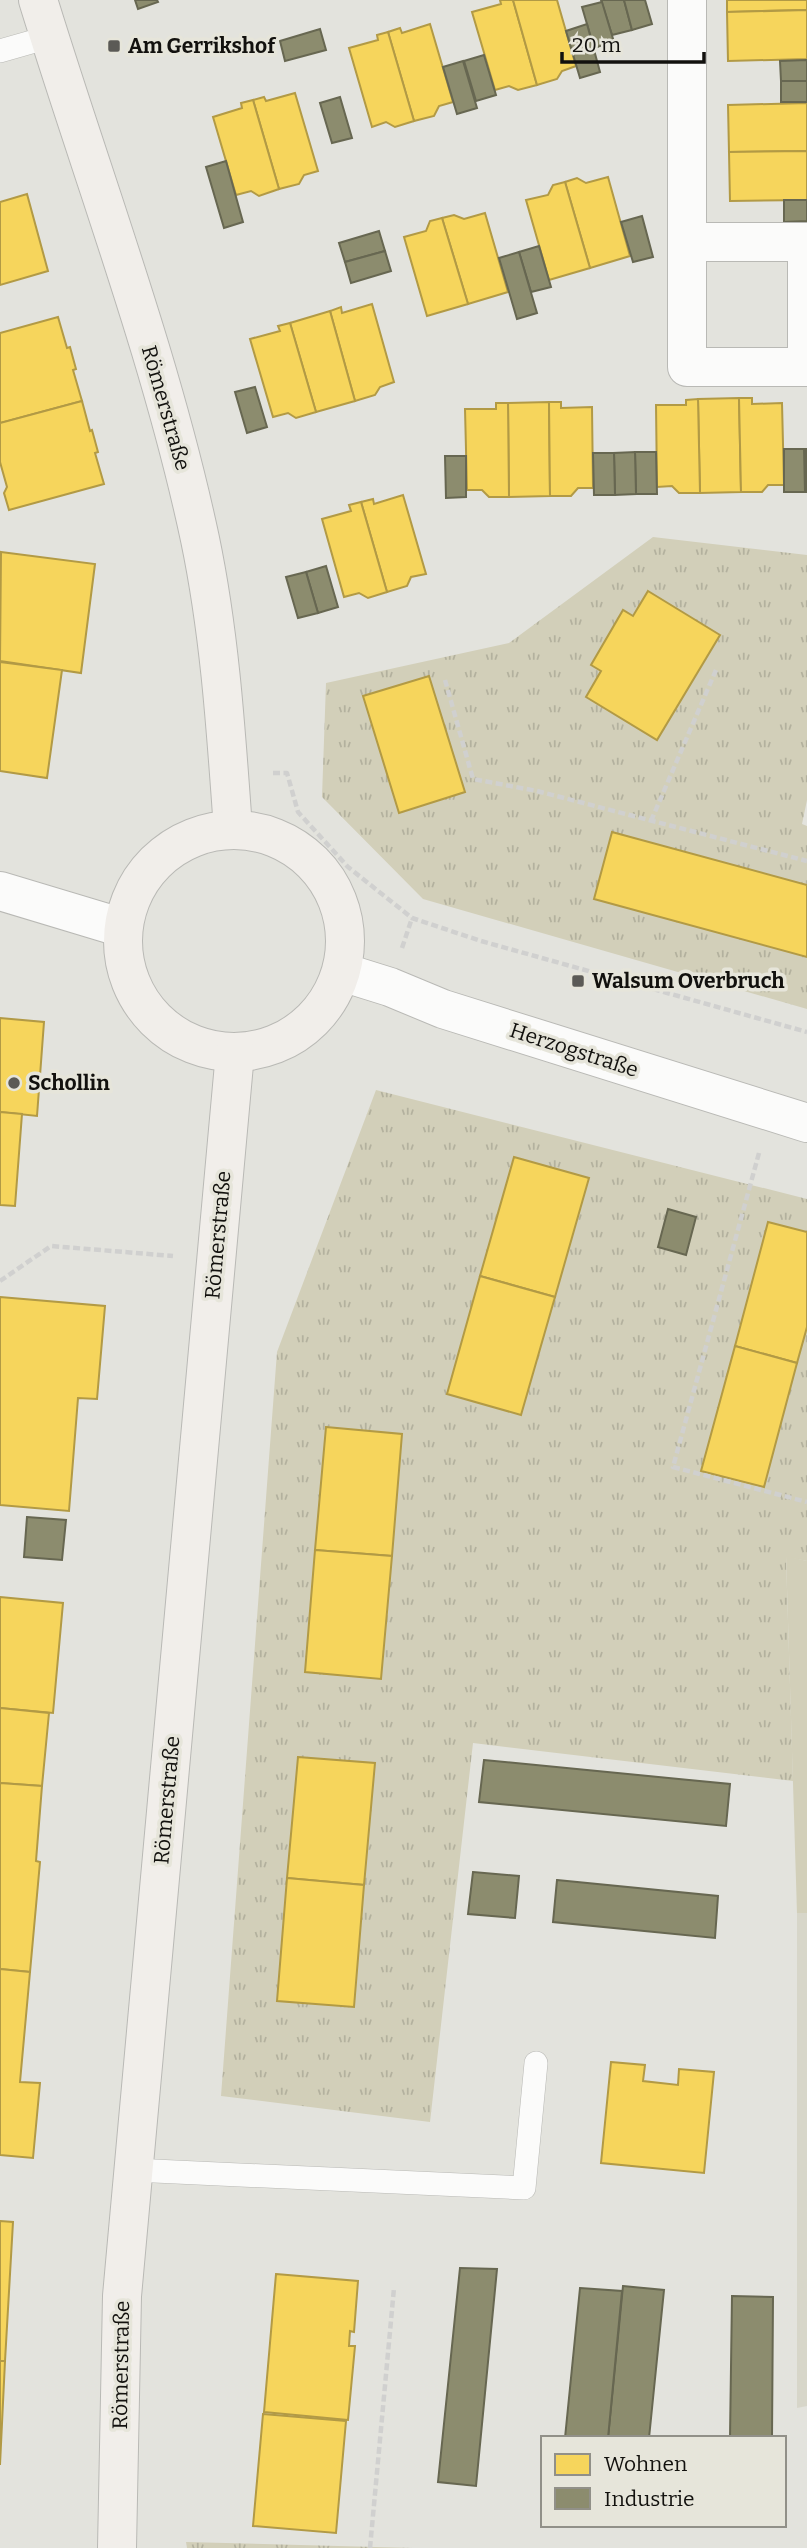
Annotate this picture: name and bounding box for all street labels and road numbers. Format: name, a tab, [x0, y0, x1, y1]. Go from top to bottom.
street label: Römerstraße	[136, 343, 196, 473]
street label: Herzogstraße	[506, 1017, 642, 1083]
street label: Römerstraße	[199, 1170, 237, 1300]
street label: Römerstraße	[148, 1735, 186, 1865]
street label: Römerstraße	[107, 2300, 135, 2430]

